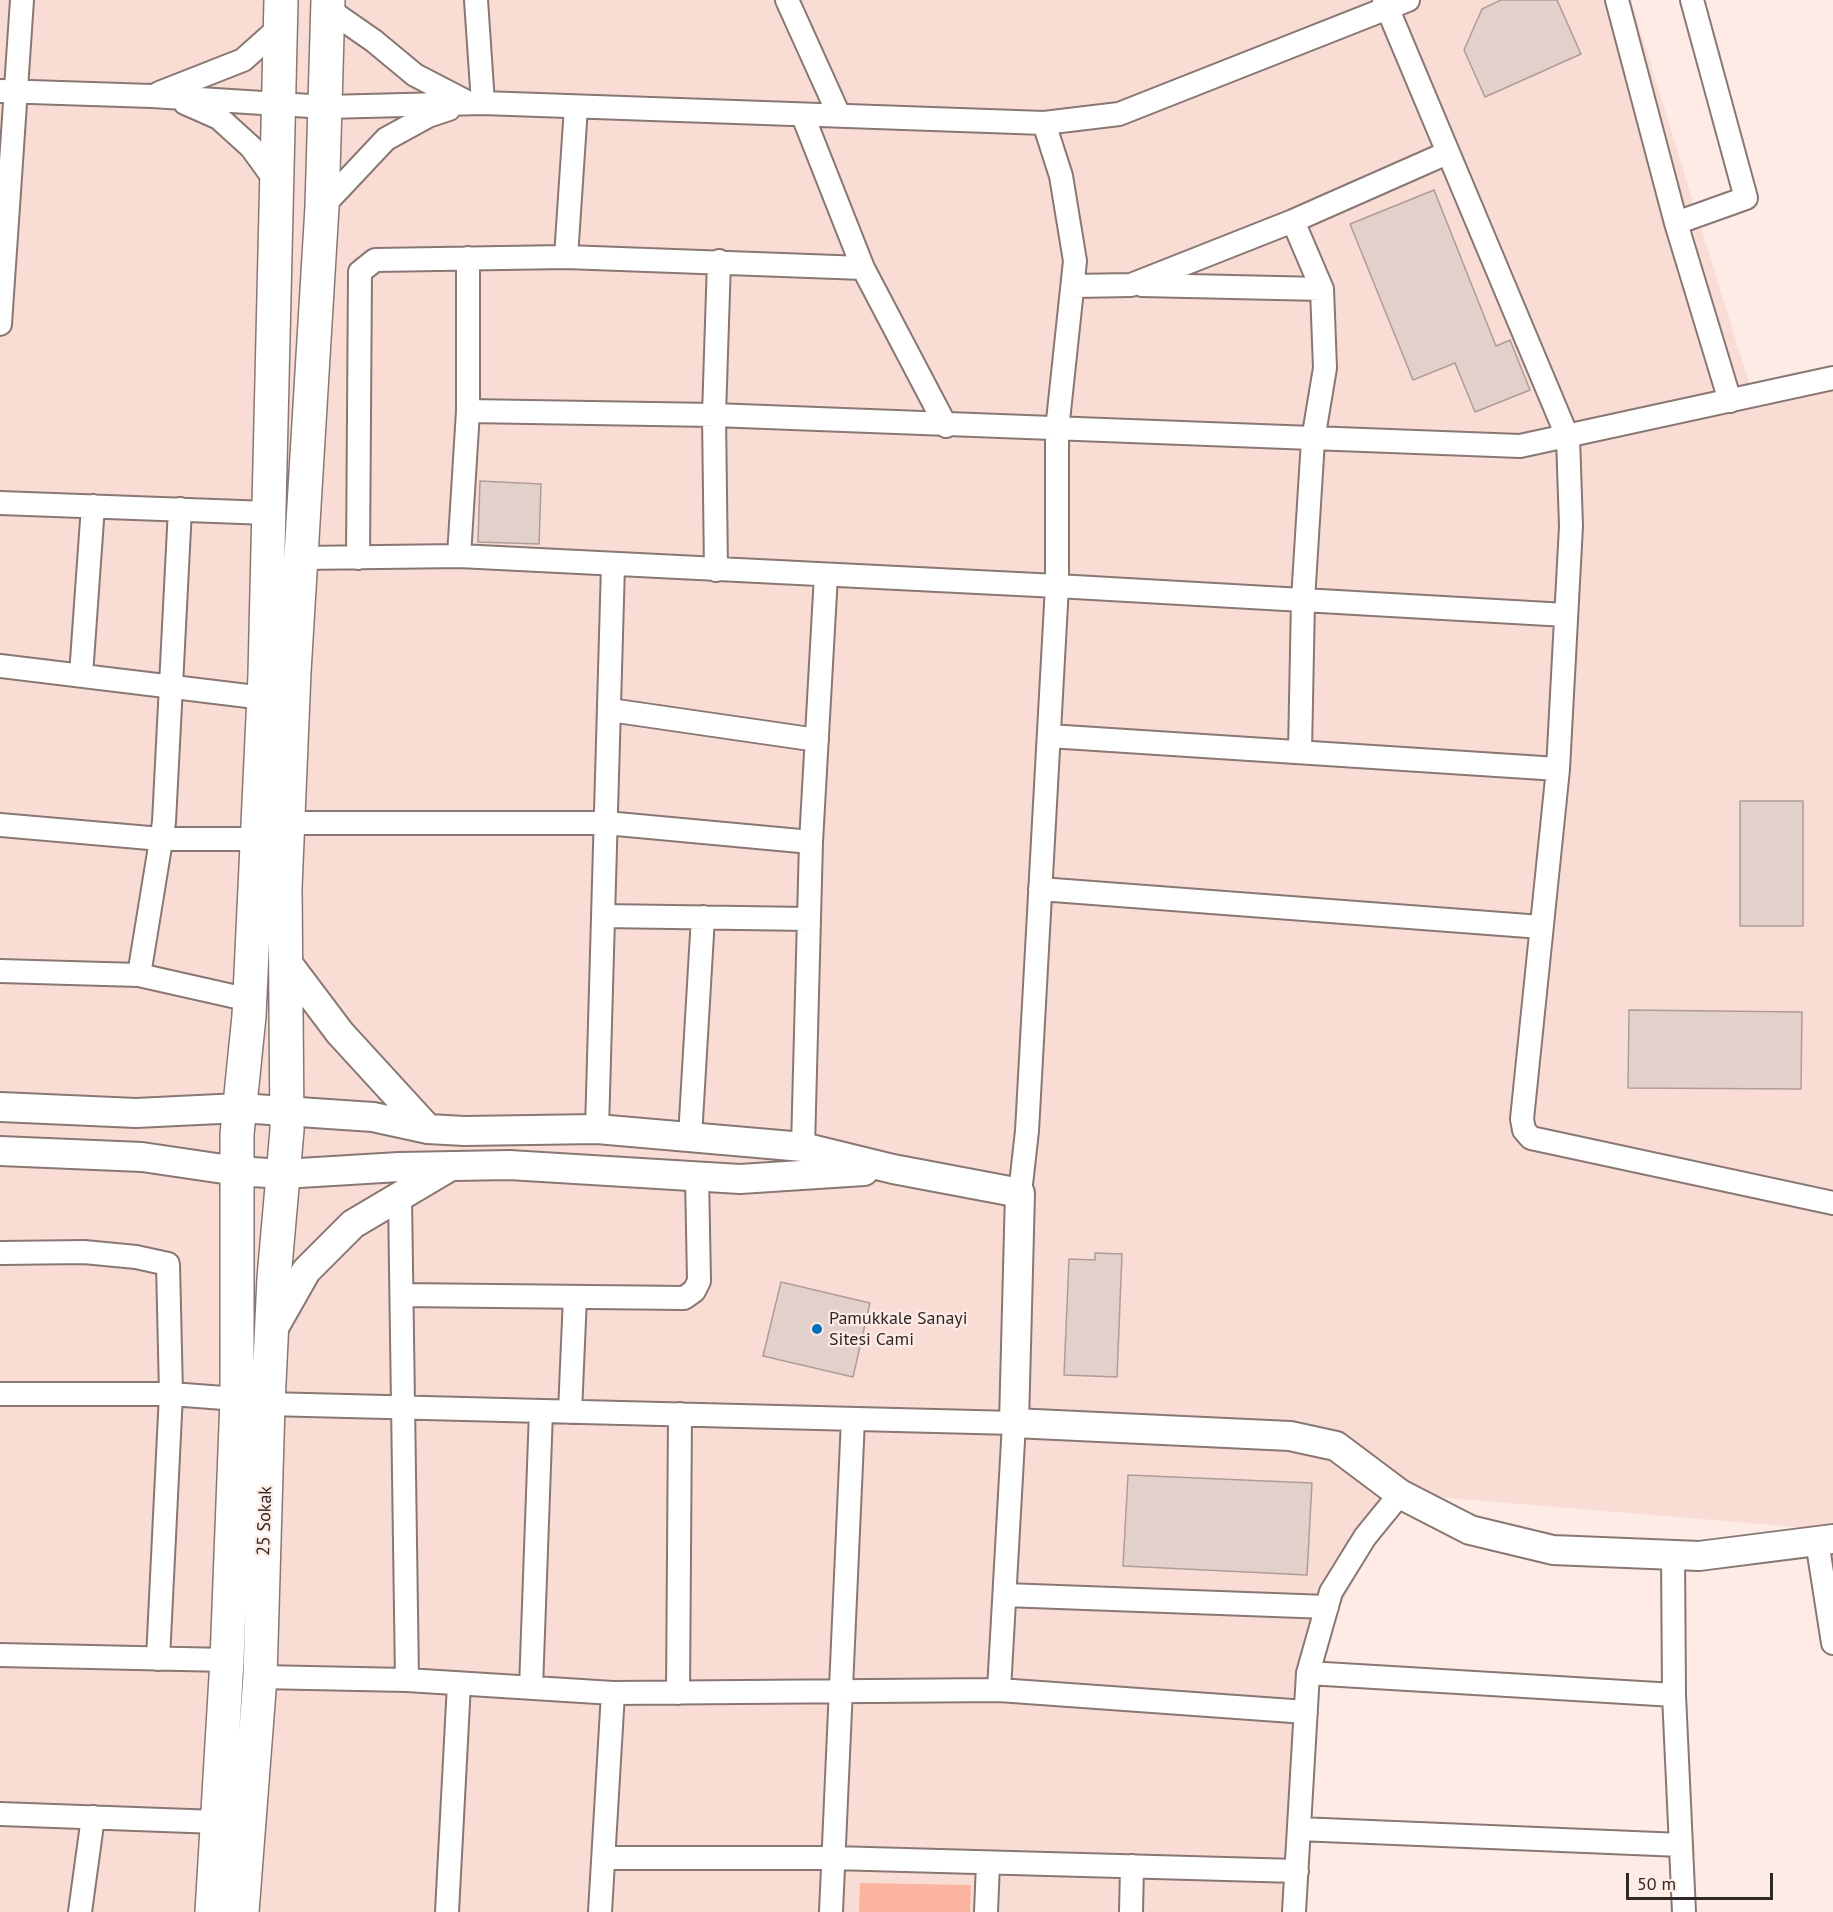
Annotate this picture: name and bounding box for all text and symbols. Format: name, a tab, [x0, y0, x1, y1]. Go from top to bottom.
place label: Pamukkale Sanayi Sitesi Cami	[829, 1308, 968, 1350]
marker: Pamukkale Sanayi Sitesi Cami	[810, 1322, 824, 1336]
street label: 25 Sokak	[253, 1486, 277, 1556]
scale bar	[1629, 1861, 1776, 1899]
text: 50 m	[1637, 1872, 1676, 1895]

